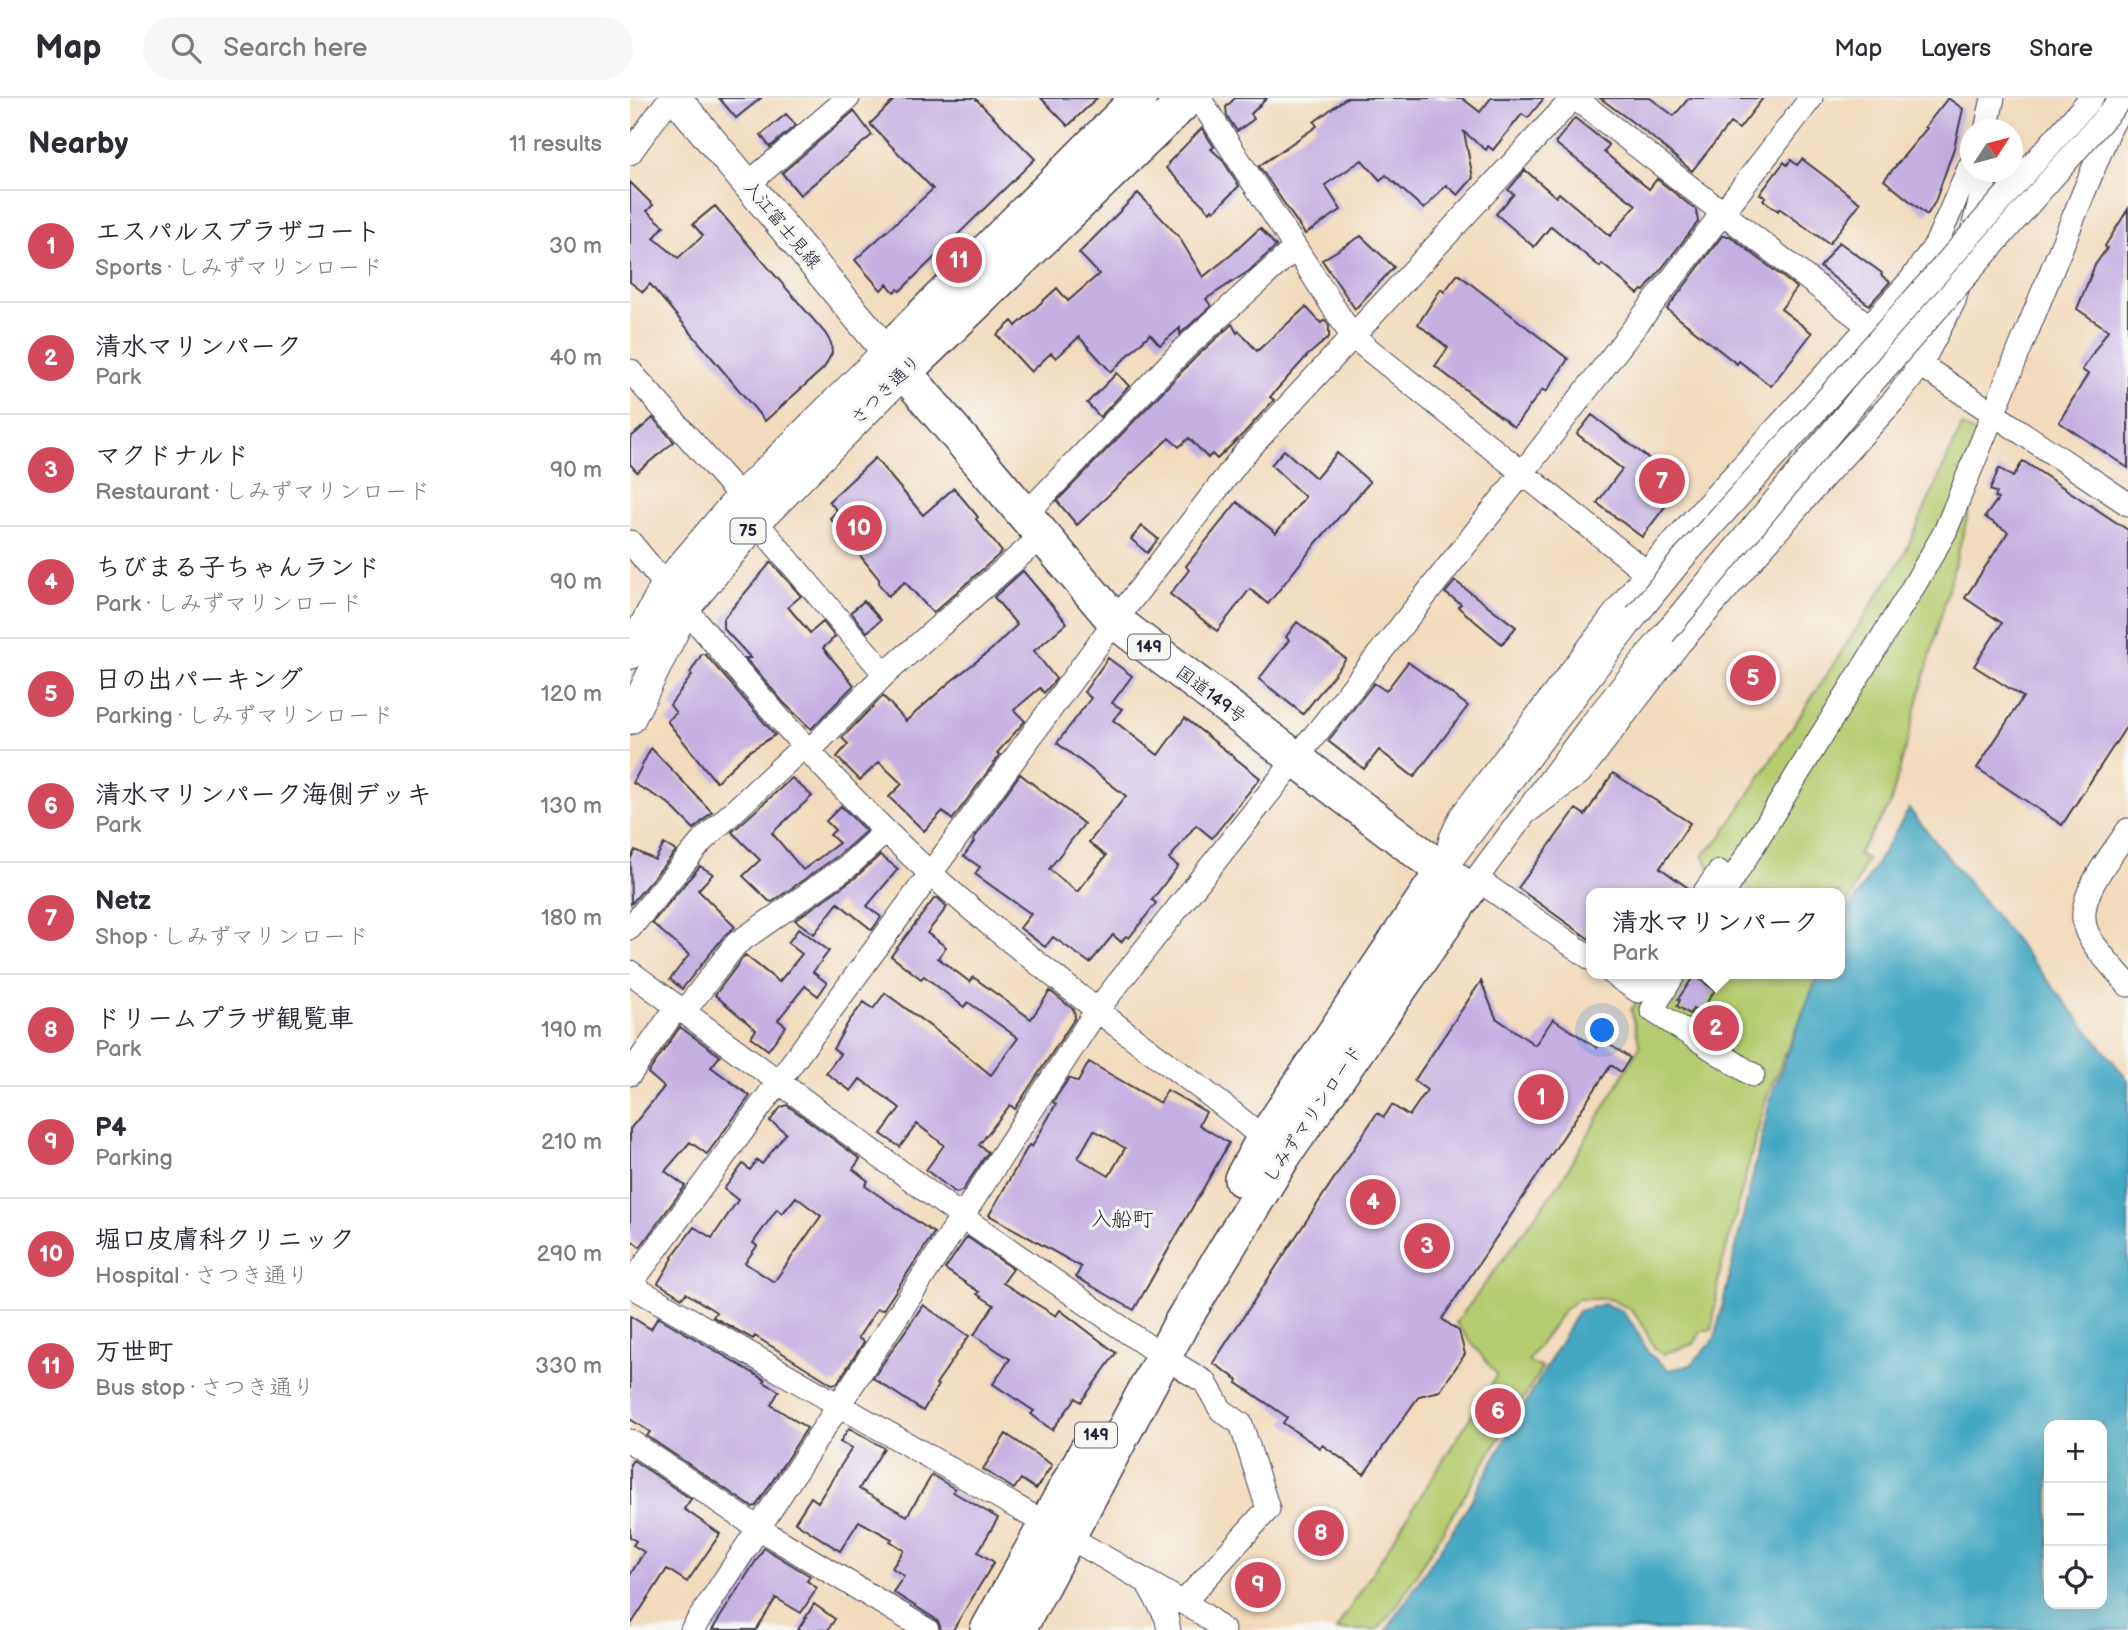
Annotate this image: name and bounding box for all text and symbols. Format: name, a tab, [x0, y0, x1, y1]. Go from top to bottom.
search box	[143, 17, 633, 80]
text: Map	[35, 28, 101, 68]
icon: search	[167, 29, 205, 67]
text: Search here	[223, 33, 367, 64]
text: Map	[1834, 34, 1882, 63]
text: Layers	[1920, 34, 1991, 63]
text: Share	[2029, 34, 2093, 63]
north arrow	[1960, 119, 2023, 182]
text: Nearby	[28, 126, 128, 162]
text: 11 results	[509, 130, 602, 158]
street label: 入江富士見線	[739, 177, 825, 273]
text: エスパルスプラザコート	[95, 217, 381, 248]
text: 1	[46, 232, 56, 260]
text: 30 m	[549, 232, 602, 260]
pin: 11	[936, 234, 982, 286]
text: Sports · しみずマリンロード	[95, 254, 383, 282]
text: 清水マリンパーク	[95, 332, 302, 363]
text: 2	[44, 344, 58, 372]
text: 40 m	[549, 344, 602, 372]
street label: さつき通り	[847, 351, 925, 429]
text: Park	[95, 363, 141, 391]
text: マクドナルド	[95, 441, 250, 472]
pin: 7	[1639, 455, 1685, 507]
text: 3	[44, 456, 58, 484]
text: 90 m	[550, 456, 602, 484]
text: Restaurant · しみずマリンロード	[95, 478, 431, 506]
pin: 10	[836, 502, 882, 554]
road number: 75	[730, 518, 766, 544]
text: ちびまる子ちゃんランド	[95, 553, 381, 584]
text: 4	[44, 568, 58, 596]
text: 90 m	[550, 568, 602, 596]
text: Park · しみずマリンロード	[95, 590, 362, 618]
road number: 149	[1128, 634, 1170, 660]
pin: 5	[1730, 652, 1776, 704]
street label: 国道149号	[1172, 662, 1250, 728]
text: 日の出パーキング	[95, 665, 303, 696]
text: 5	[44, 680, 58, 708]
text: 120 m	[541, 680, 602, 708]
text: Parking · しみずマリンロード	[95, 702, 394, 730]
text: 清水マリンパーク海側デッキ	[95, 780, 432, 811]
text: 6	[44, 792, 58, 820]
text: 130 m	[540, 792, 602, 820]
text: Park	[95, 811, 141, 839]
text: Netz	[95, 886, 151, 917]
popup	[1586, 888, 1845, 979]
text: 7	[45, 904, 57, 932]
text: 180 m	[541, 904, 602, 932]
text: 清水マリンパーク	[1612, 908, 1819, 939]
text: Shop · しみずマリンロード	[95, 923, 369, 951]
text: Park	[1612, 939, 1658, 967]
pin: 2	[1693, 1002, 1739, 1054]
text: ドリームプラザ観覧車	[95, 1004, 354, 1035]
your location	[1585, 1013, 1619, 1047]
text: 8	[44, 1016, 58, 1044]
text: 190 m	[541, 1016, 602, 1044]
text: Park	[95, 1035, 141, 1063]
street label: しみずマリンロード	[1259, 1041, 1367, 1187]
pin: 1	[1518, 1071, 1564, 1123]
text: P4	[95, 1113, 127, 1144]
text: 9	[44, 1128, 58, 1156]
text: 210 m	[541, 1128, 602, 1156]
text: Parking	[95, 1144, 173, 1172]
pin: 4	[1350, 1176, 1396, 1228]
district label: 入船町	[1091, 1207, 1154, 1232]
pin: 3	[1404, 1220, 1450, 1272]
text: 堀口皮膚科クリニック	[95, 1225, 355, 1256]
text: 10	[39, 1240, 63, 1268]
text: 290 m	[536, 1240, 602, 1268]
text: Hospital · さつき通り	[95, 1262, 310, 1290]
text: 万世町	[95, 1337, 173, 1368]
text: 11	[41, 1352, 61, 1380]
text: 330 m	[535, 1352, 602, 1380]
text: Bus stop · さつき通り	[95, 1374, 315, 1402]
pin: 6	[1475, 1385, 1521, 1437]
map controls	[2044, 1420, 2107, 1609]
button: +	[2044, 1420, 2107, 1483]
road number: 149	[1075, 1422, 1117, 1448]
button: −	[2044, 1483, 2107, 1546]
pin: 8	[1298, 1507, 1344, 1559]
button: locate	[2044, 1546, 2107, 1609]
pin: 9	[1235, 1559, 1281, 1611]

